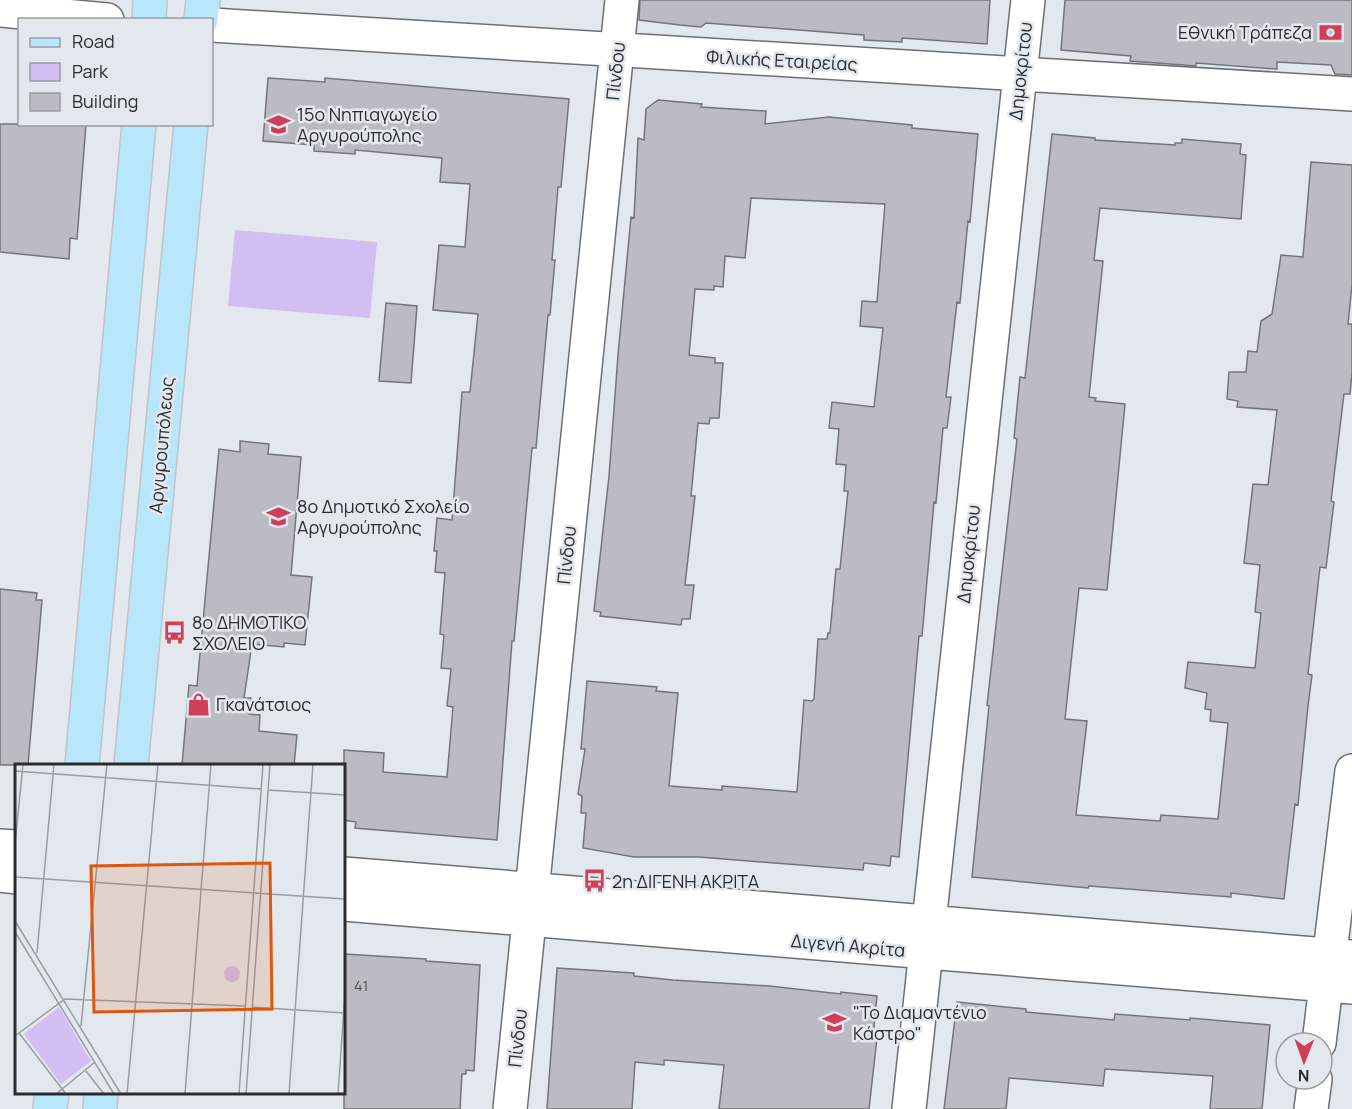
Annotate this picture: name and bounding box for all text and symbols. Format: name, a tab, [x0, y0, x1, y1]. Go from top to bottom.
legend	[18, 18, 213, 126]
bank icon: Εθνική Τράπεζα	[1317, 19, 1343, 45]
place label: Εθνική Τράπεζα	[1178, 20, 1312, 44]
street label: Δημοκρίτου	[1003, 21, 1037, 121]
text: Road	[72, 29, 115, 53]
street label: Πίνδου	[600, 41, 630, 101]
street label: Φιλικής Εταιρείας	[706, 44, 858, 76]
text: Park	[72, 59, 109, 83]
text: Building	[72, 89, 138, 113]
place label: 15ο Νηπιαγωγείο Αργυρούπολης	[297, 102, 437, 147]
school or university icon: 15ο Νηπιαγωγείο Αργυρούπολης	[266, 111, 292, 137]
street label: Αργυρουπόλεως	[143, 376, 179, 514]
place label: 8ο Δημοτικό Σχολείο Αργυρούπολης	[297, 494, 470, 539]
school or university icon: 8ο Δημοτικό Σχολείο Αργυρούπολης	[266, 503, 292, 529]
street label: Δημοκρίτου	[951, 504, 985, 604]
street label: Πίνδου	[551, 525, 581, 585]
place label: 8ο ΔΗΜΟΤΙΚΟ ΣΧΟΛΕΙΟ	[192, 610, 306, 655]
bus stop icon: 8ο ΔΗΜΟΤΙΚΟ ΣΧΟΛΕΙΟ	[161, 619, 187, 645]
shop icon: Γκανάτσιος	[185, 691, 211, 717]
place label: Γκανάτσιος	[216, 692, 311, 716]
inset map	[15, 764, 345, 1094]
bus stop icon: 2η ΔΙΓΕΝΗ ΑΚΡΙΤΑ	[581, 868, 607, 894]
place label: 2η ΔΙΓΕΝΗ ΑΚΡΙΤΑ	[612, 869, 760, 893]
street label: Διγενή Ακρίτα	[790, 928, 906, 962]
house number: 41	[354, 975, 368, 996]
place label: "Το Διαμαντένιο Κάστρο"	[853, 1000, 987, 1045]
street label: Πίνδου	[502, 1008, 532, 1068]
school or university icon: "Το Διαμαντένιο Κάστρο"	[822, 1009, 848, 1035]
north arrow	[1274, 1031, 1334, 1091]
text: N	[1298, 1065, 1310, 1087]

